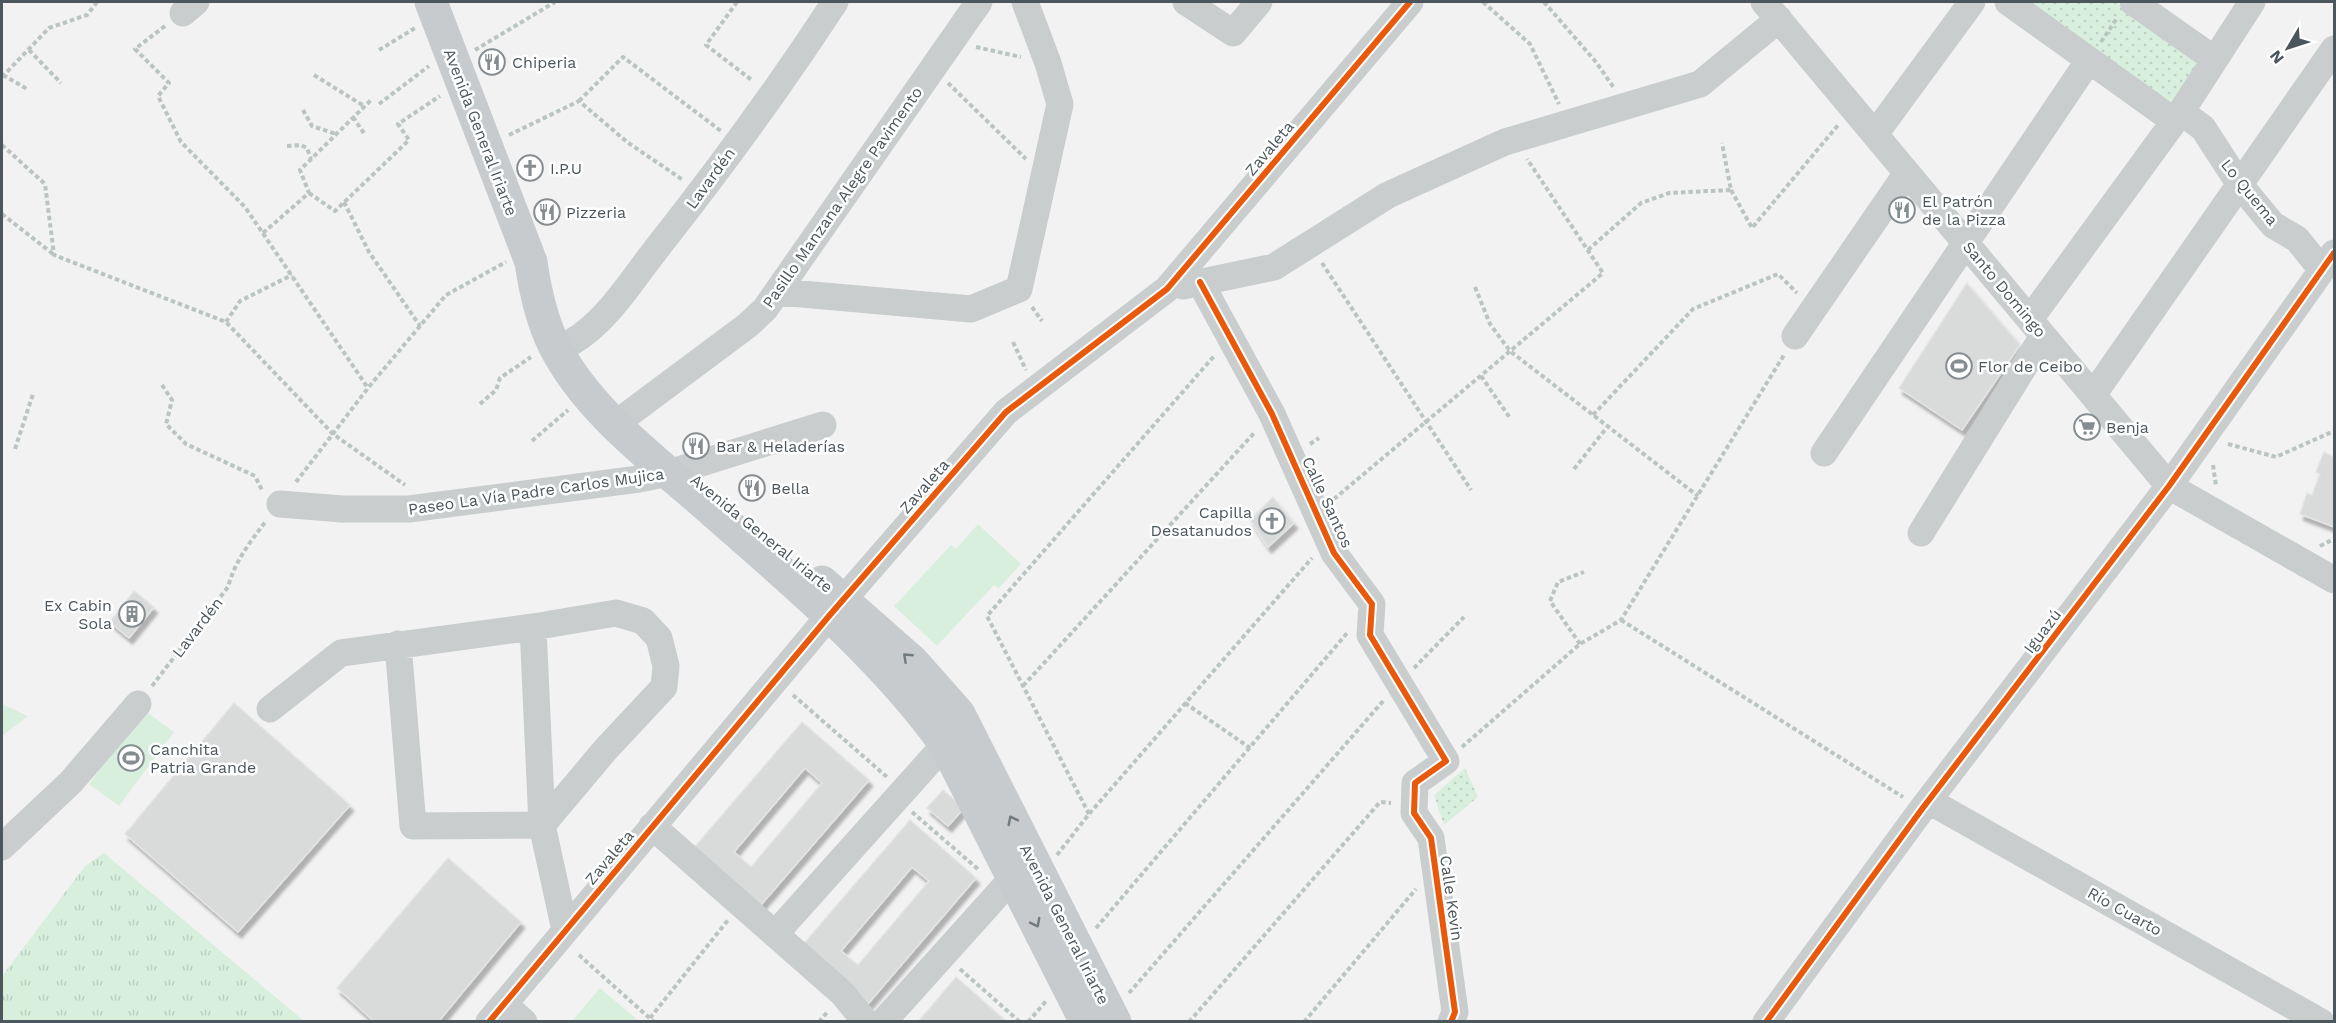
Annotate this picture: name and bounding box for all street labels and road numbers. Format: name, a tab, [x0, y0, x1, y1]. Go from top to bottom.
street label: Avenida General Iriarte	[440, 46, 521, 218]
street label: Pasillo Manzana Alegre Pavimento	[758, 83, 926, 312]
street label: Zavaleta	[1241, 117, 1298, 180]
street label: Lavardén	[682, 144, 739, 213]
street label: Lo Quema	[2217, 155, 2282, 229]
street label: Santo Domingo	[1959, 237, 2050, 341]
street label: Calle Santos	[1298, 454, 1357, 551]
street label: Zavaleta	[896, 455, 953, 517]
street label: Paseo La Vía Padre Carlos Mujica	[407, 464, 665, 519]
street label: Avenida General Iriarte	[687, 470, 837, 597]
street label: Lavardén	[168, 593, 227, 661]
street label: Iguazú	[2020, 605, 2065, 657]
street label: Zavaleta	[581, 826, 638, 889]
street label: Avenida General Iriarte	[1016, 841, 1113, 1008]
street label: Calle Kevin	[1436, 854, 1467, 942]
street label: Río Cuarto	[2084, 883, 2165, 940]

